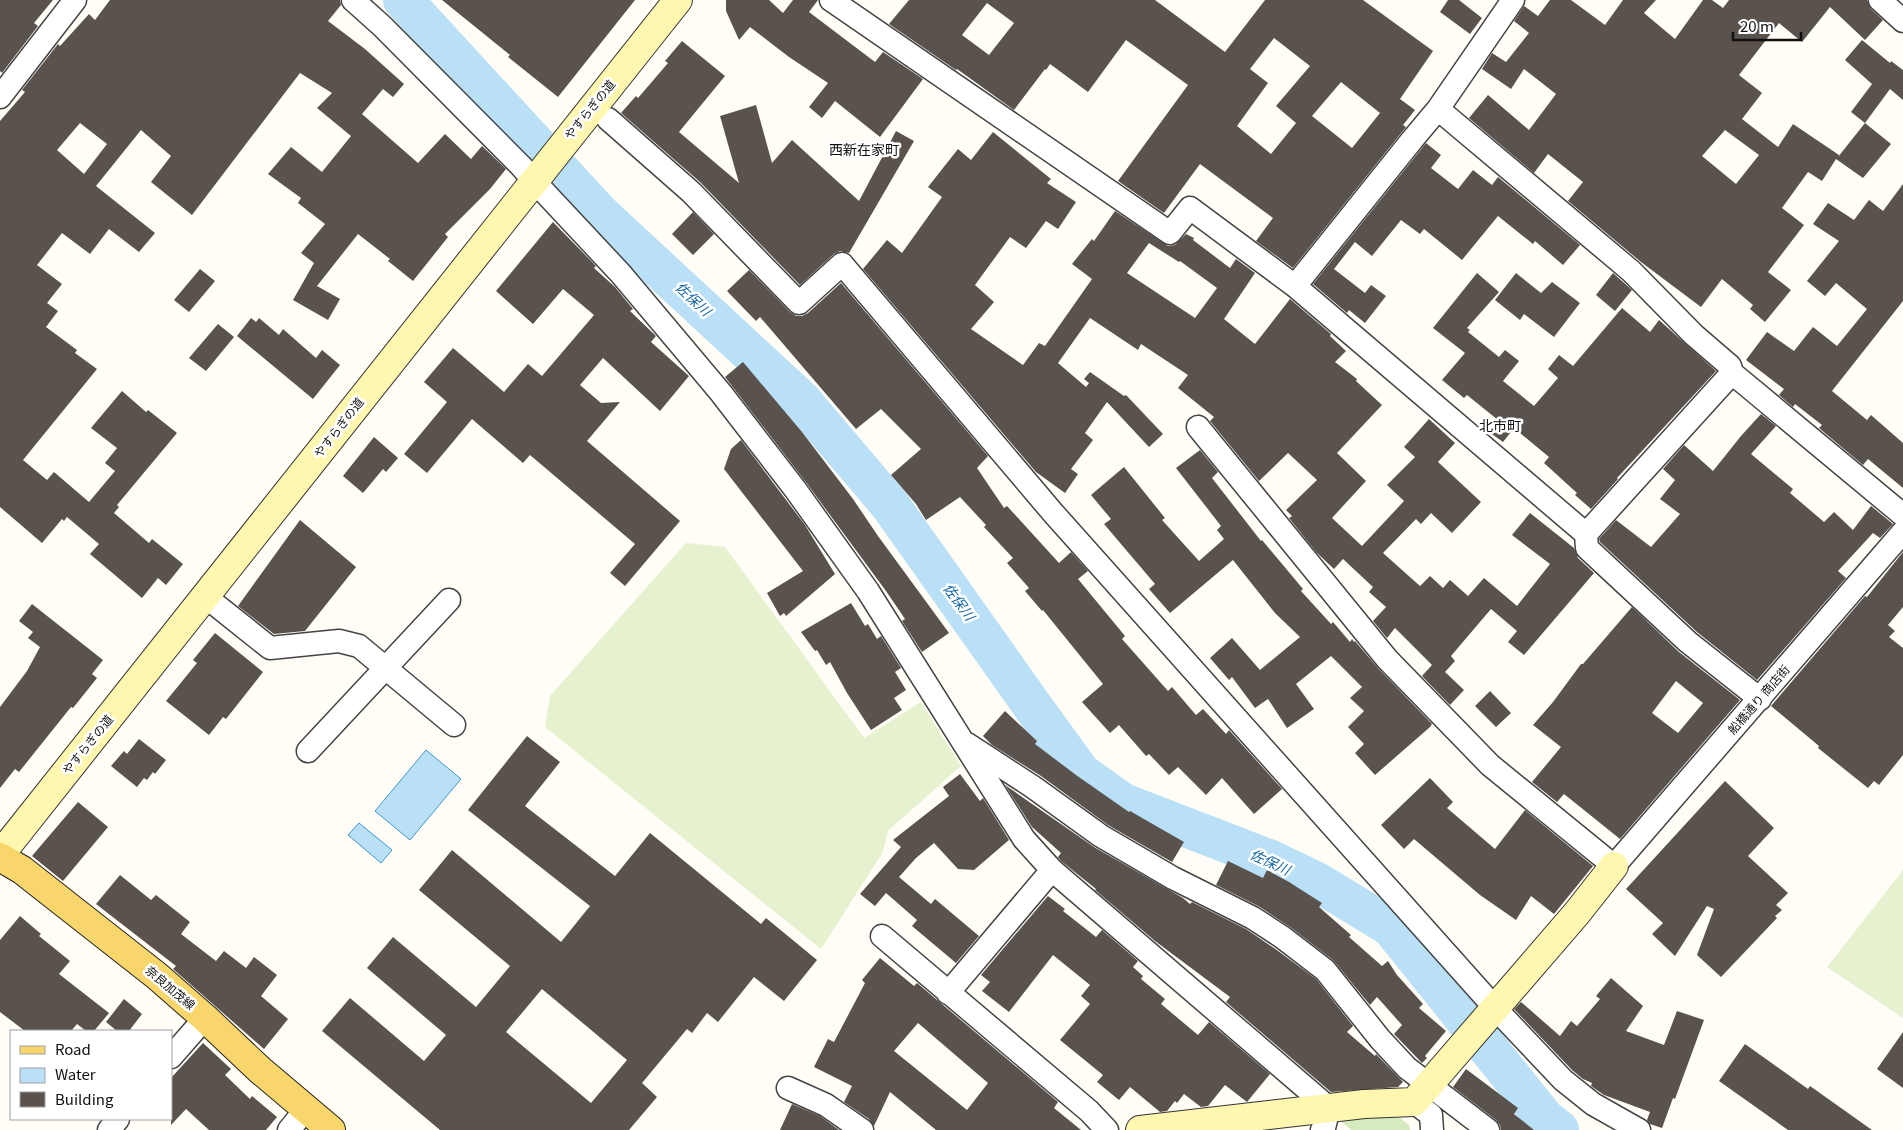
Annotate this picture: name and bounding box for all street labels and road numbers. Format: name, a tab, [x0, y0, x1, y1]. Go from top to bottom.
street label: やすらぎの道	[560, 76, 618, 142]
street label: やすらぎの道	[309, 393, 367, 461]
street label: 船橋通り 商店街	[1723, 661, 1793, 737]
street label: やすらぎの道	[58, 711, 116, 777]
street label: 奈良加茂線	[143, 961, 199, 1013]

